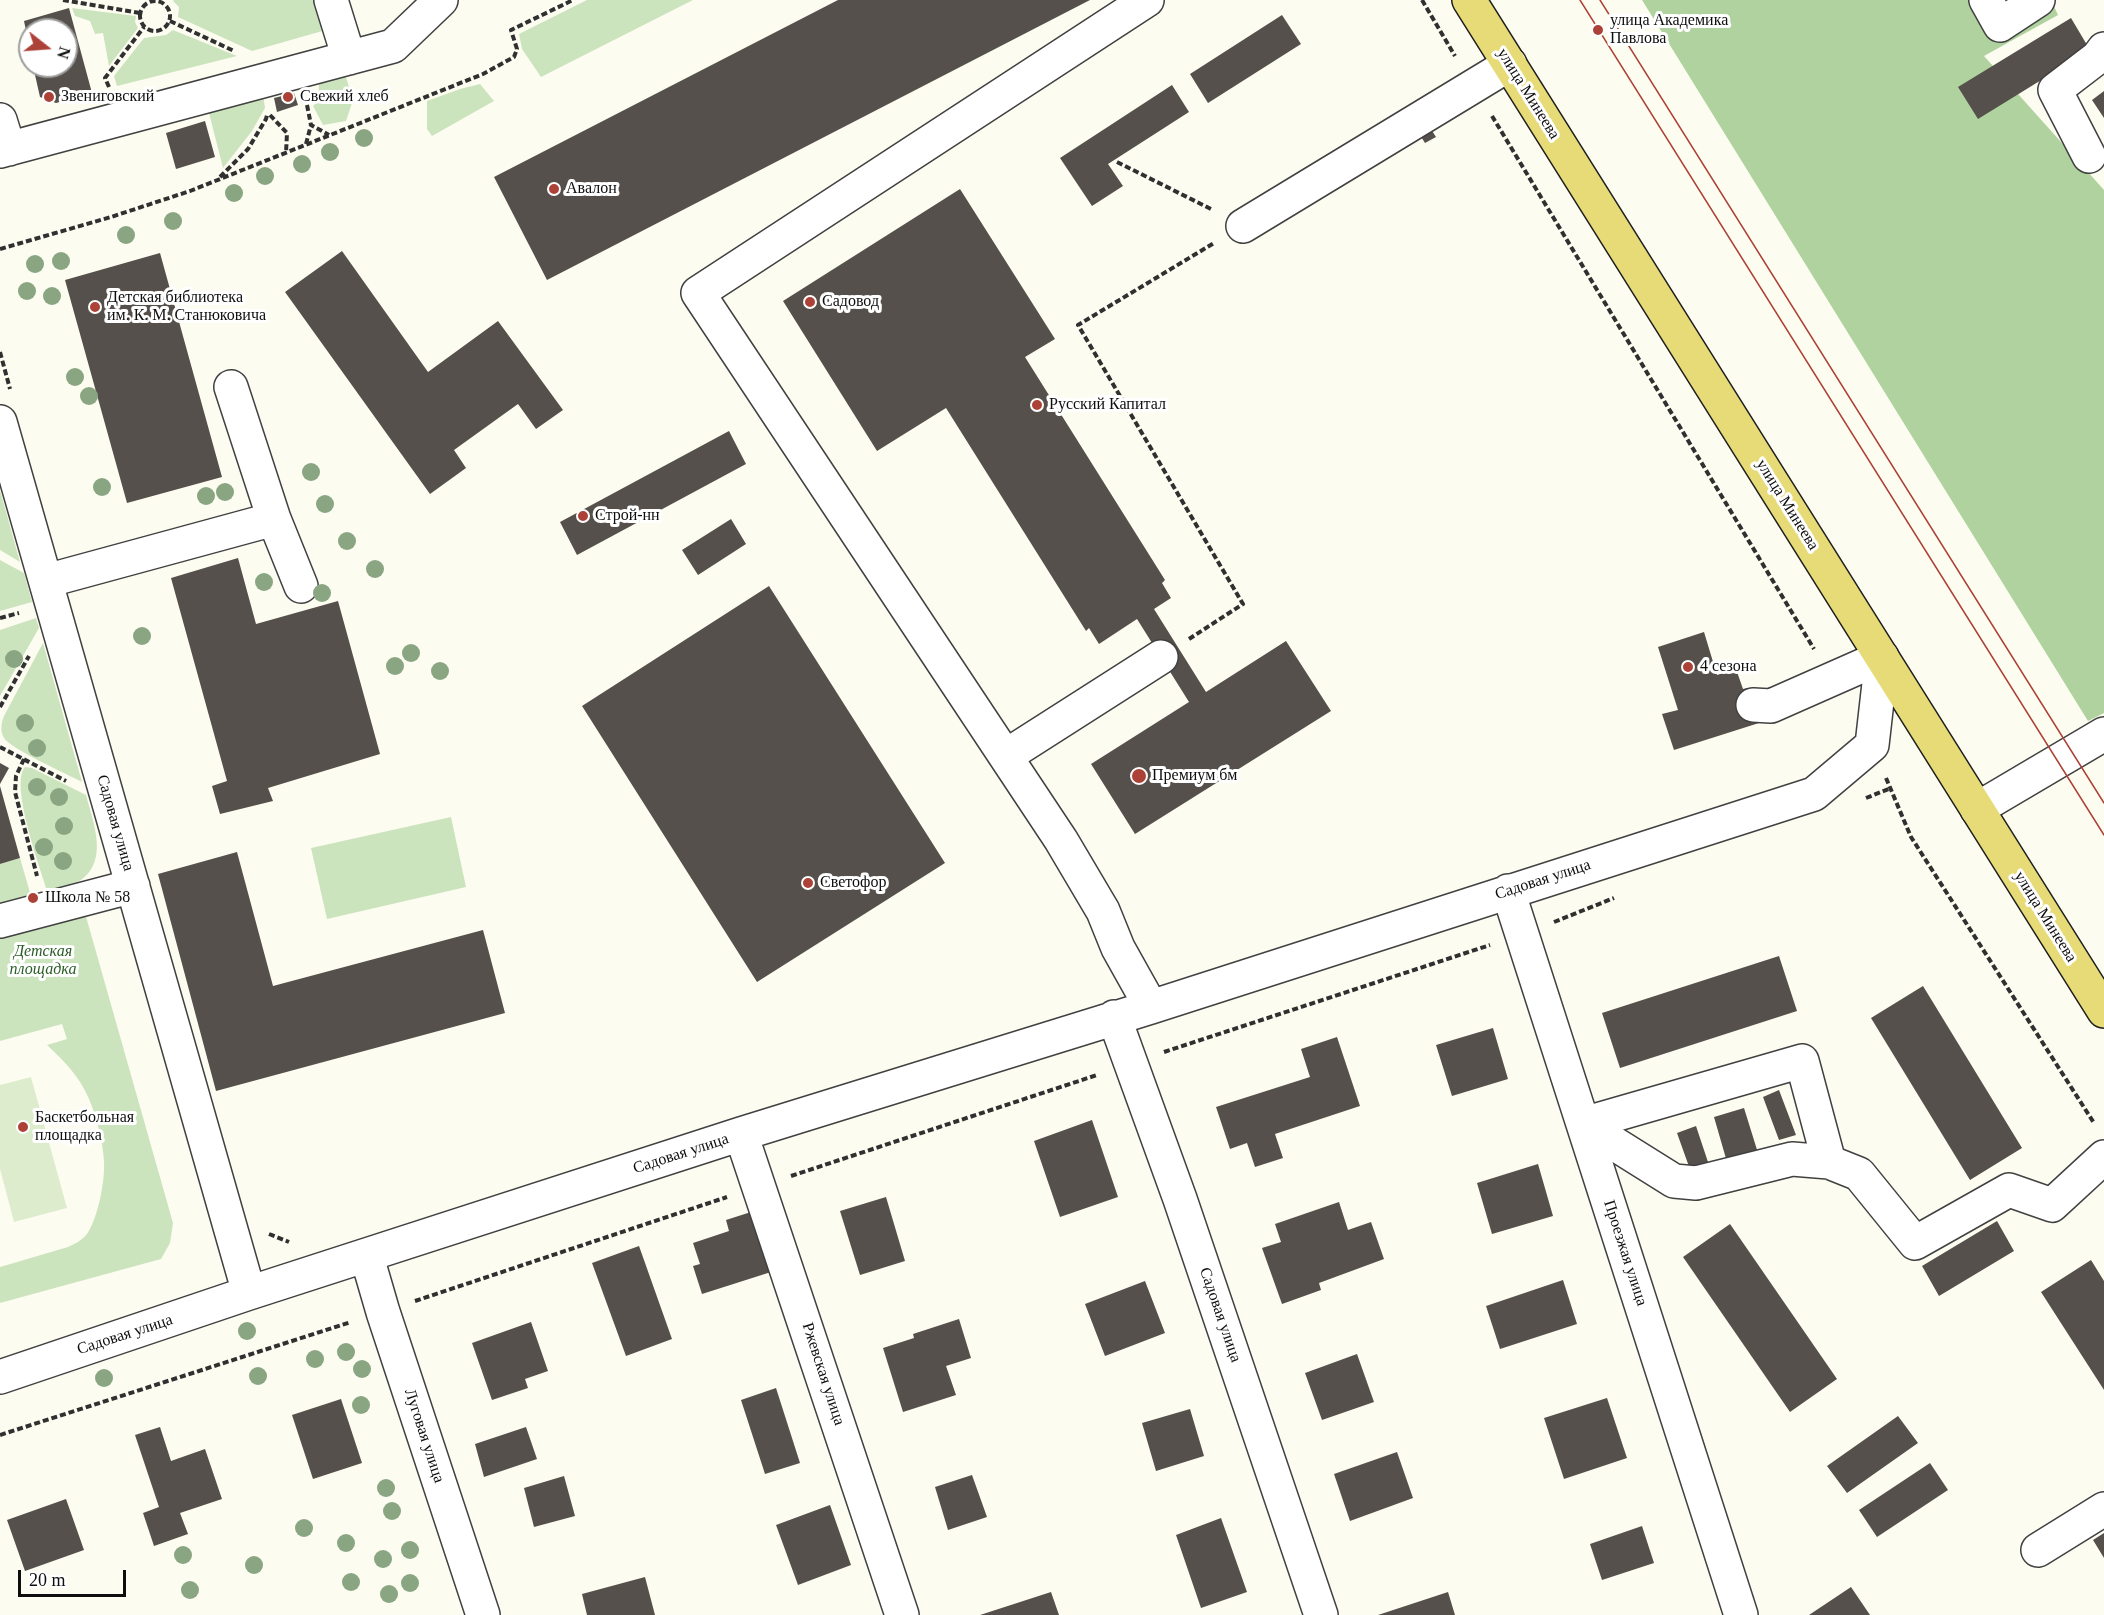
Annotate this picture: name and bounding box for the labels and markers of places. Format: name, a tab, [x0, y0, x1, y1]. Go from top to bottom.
place label: улица Академика Павлова	[1610, 11, 1728, 49]
marker: улица Академика Павлова	[1591, 23, 1605, 37]
place label: Звениговский	[61, 87, 154, 107]
place label: Свежий хлеб	[300, 87, 389, 107]
marker: Звениговский	[42, 90, 56, 104]
marker: Свежий хлеб	[281, 90, 295, 104]
place label: Авалон	[566, 179, 617, 199]
marker: Авалон	[547, 182, 561, 196]
place label: Детская библиотека им. К. М. Станюковича	[107, 288, 266, 326]
place label: Садовод	[822, 292, 879, 312]
marker: Садовод	[803, 295, 817, 309]
marker: Детская библиотека им. К. М. Станюковича	[88, 300, 102, 314]
place label: Русский Капитал	[1049, 395, 1166, 415]
marker: Русский Капитал	[1030, 398, 1044, 412]
place label: Строй-нн	[595, 506, 660, 526]
marker: Строй-нн	[576, 509, 590, 523]
place label: 4 сезона	[1700, 657, 1756, 677]
marker: 4 сезона	[1681, 660, 1695, 674]
place label: Премиум бм	[1152, 766, 1237, 786]
marker: Премиум бм	[1130, 767, 1148, 785]
place label: Светофор	[820, 873, 886, 893]
marker: Светофор	[801, 876, 815, 890]
place label: Школа № 58	[45, 888, 130, 908]
marker: Школа № 58	[26, 891, 40, 905]
place label: Баскетбольная площадка	[35, 1108, 134, 1146]
marker: Баскетбольная площадка	[16, 1120, 30, 1134]

